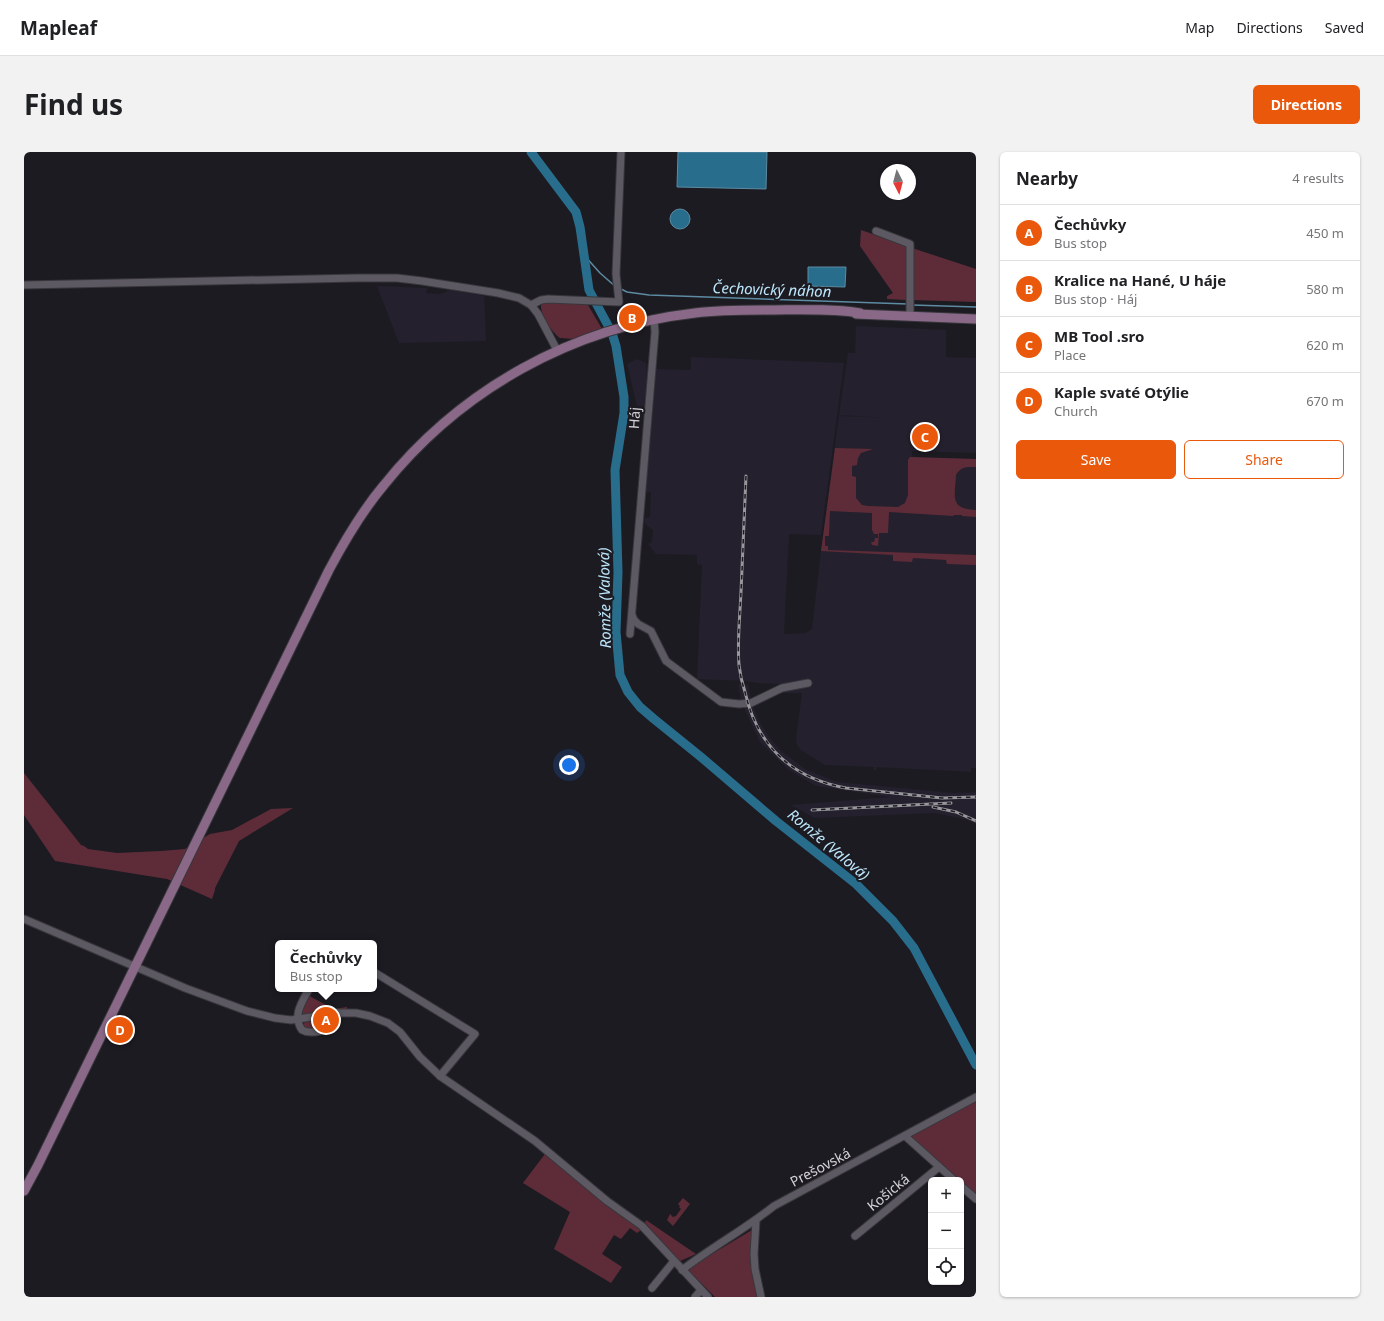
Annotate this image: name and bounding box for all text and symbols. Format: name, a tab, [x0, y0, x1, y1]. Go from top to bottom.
text: Mapleaf	[20, 15, 97, 41]
text: Map	[1185, 18, 1214, 37]
text: Directions	[1236, 18, 1303, 37]
text: Saved	[1325, 18, 1364, 37]
text: Find us	[24, 85, 123, 123]
button: Directions	[1253, 85, 1360, 124]
north arrow	[880, 164, 916, 200]
text: Nearby	[1016, 167, 1078, 190]
text: 4 results	[1292, 169, 1344, 187]
text: Čechůvky	[1054, 214, 1126, 234]
text: A	[1025, 224, 1034, 242]
text: 450 m	[1306, 224, 1344, 242]
text: Bus stop	[1054, 234, 1107, 252]
text: Kralice na Hané, U háje	[1054, 270, 1226, 290]
water label: Čechovický náhon	[712, 277, 832, 301]
text: B	[1025, 280, 1033, 298]
text: 580 m	[1306, 280, 1344, 298]
text: Bus stop · Háj	[1054, 290, 1137, 308]
pin: B	[619, 303, 645, 333]
text: MB Tool .sro	[1054, 326, 1144, 346]
text: C	[1025, 336, 1033, 354]
text: 620 m	[1306, 336, 1344, 354]
text: Place	[1054, 346, 1086, 364]
text: Kaple svaté Otýlie	[1054, 382, 1189, 402]
text: D	[1024, 392, 1034, 410]
text: 670 m	[1306, 392, 1344, 410]
text: Church	[1054, 402, 1098, 420]
street label: Háj	[624, 406, 644, 430]
pin: C	[912, 422, 938, 452]
button: Save	[1016, 440, 1176, 479]
button: Share	[1184, 440, 1344, 479]
water label: Romže (Valová)	[593, 547, 615, 649]
your location	[559, 755, 579, 775]
water label: Romže (Valová)	[784, 804, 874, 884]
popup	[275, 940, 377, 992]
text: Čechůvky	[290, 947, 362, 967]
text: Bus stop	[290, 967, 343, 985]
pin: A	[313, 1005, 339, 1035]
pin: D	[107, 1015, 133, 1045]
street label: Prešovská	[786, 1143, 854, 1191]
street label: Košická	[863, 1169, 913, 1215]
map controls	[928, 1177, 964, 1285]
button: +	[928, 1177, 964, 1213]
button: −	[928, 1213, 964, 1249]
button: locate	[928, 1249, 964, 1285]

